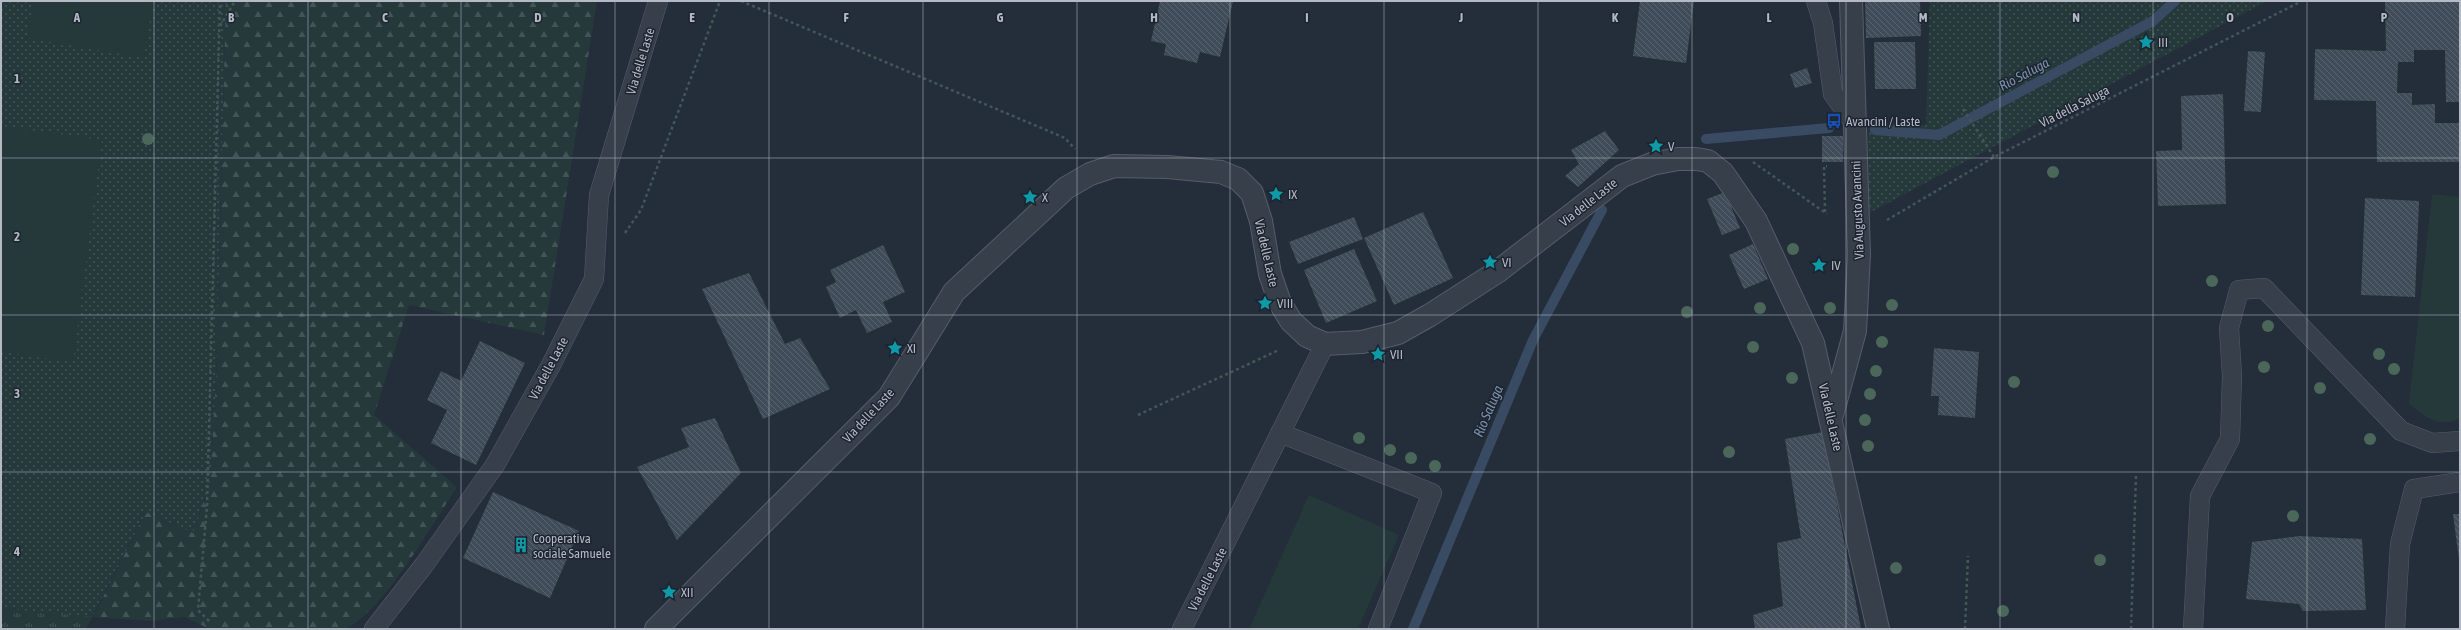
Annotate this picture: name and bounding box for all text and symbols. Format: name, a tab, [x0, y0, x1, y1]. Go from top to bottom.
text: A	[73, 10, 81, 25]
text: B	[228, 10, 235, 25]
text: C	[382, 10, 388, 25]
text: D	[534, 10, 542, 25]
text: E	[689, 10, 695, 25]
text: F	[843, 10, 849, 25]
text: G	[997, 10, 1004, 25]
text: H	[1150, 10, 1158, 25]
text: I	[1305, 10, 1309, 25]
text: J	[1458, 10, 1463, 25]
text: K	[1612, 10, 1619, 25]
text: L	[1766, 10, 1772, 25]
text: M	[1919, 10, 1928, 25]
text: N	[2072, 10, 2080, 25]
text: O	[2226, 10, 2234, 25]
text: P	[2381, 10, 2388, 25]
street label: Via delle Laste	[623, 26, 658, 96]
place icon: III	[2137, 33, 2155, 51]
place label: III	[2158, 35, 2168, 50]
water label: Rio Saluga	[1996, 54, 2052, 94]
text: 1	[14, 71, 20, 86]
street label: Via della Saluga	[2037, 82, 2112, 131]
bus stop icon: Avancini / Laste	[1825, 112, 1843, 130]
place label: Avancini / Laste	[1846, 114, 1920, 129]
place icon: V	[1647, 137, 1665, 155]
place label: V	[1668, 139, 1675, 154]
street label: Via Augusto Avancini	[1848, 160, 1867, 260]
street label: Via delle Laste	[1557, 175, 1620, 230]
place icon: IX	[1267, 185, 1285, 203]
place label: IX	[1288, 187, 1297, 202]
place icon: X	[1021, 188, 1039, 206]
place label: X	[1042, 190, 1048, 205]
street label: Via delle Laste	[1251, 218, 1282, 288]
text: 2	[14, 229, 20, 244]
place icon: VI	[1481, 253, 1499, 271]
place label: VI	[1502, 255, 1512, 270]
place icon: IV	[1810, 256, 1828, 274]
place label: IV	[1831, 258, 1841, 273]
place icon: VIII	[1256, 294, 1274, 312]
place label: VIII	[1277, 296, 1293, 311]
street label: Via delle Laste	[526, 334, 571, 402]
place icon: XI	[886, 339, 904, 357]
place label: XI	[907, 341, 916, 356]
place icon: VII	[1369, 345, 1387, 363]
place label: VII	[1390, 347, 1403, 362]
water label: Rio Saluga	[1470, 382, 1506, 439]
street label: Via delle Laste	[1815, 382, 1846, 452]
street label: Via delle Laste	[839, 385, 897, 446]
text: 3	[14, 386, 20, 401]
place label: Cooperativa sociale Samuele	[533, 531, 611, 561]
building icon: Cooperativa sociale Samuele	[512, 536, 530, 554]
text: 4	[13, 544, 20, 559]
street label: Via delle Laste	[1185, 545, 1230, 613]
place icon: XII	[660, 583, 678, 601]
place label: XII	[681, 585, 693, 600]

